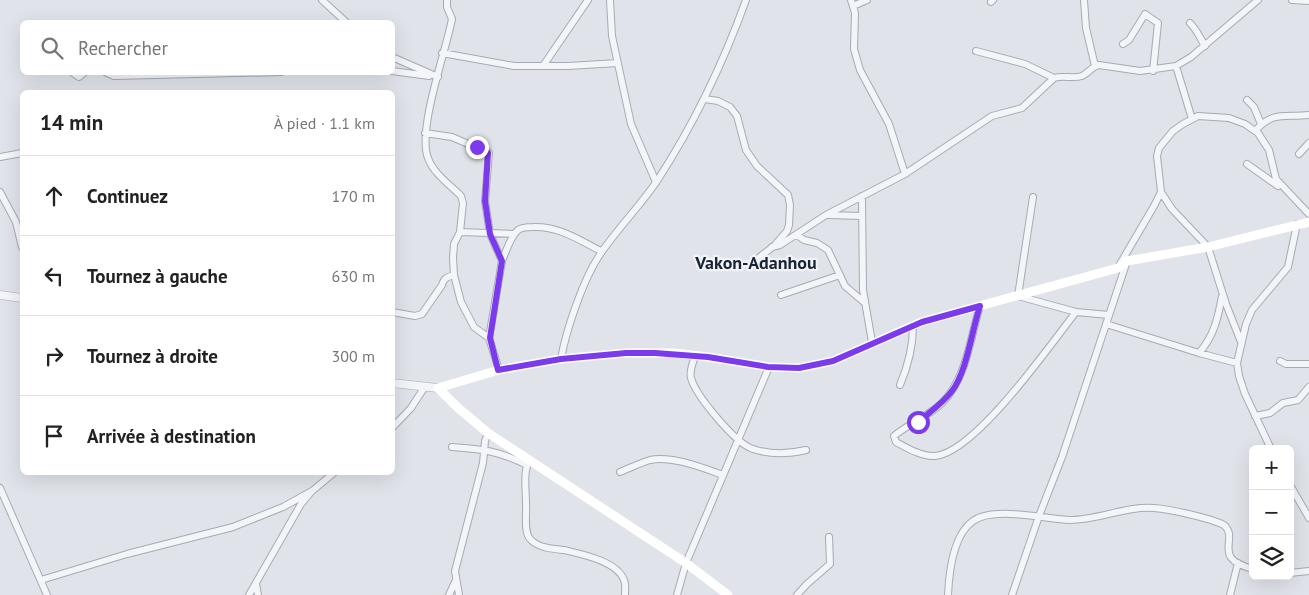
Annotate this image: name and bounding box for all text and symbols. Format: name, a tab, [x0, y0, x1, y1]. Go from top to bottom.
search box	[20, 20, 395, 75]
icon: search	[38, 34, 66, 62]
text: Rechercher	[78, 36, 168, 60]
text: 14 min	[40, 109, 103, 136]
text: À pied · 1.1 km	[274, 113, 375, 133]
route end	[466, 136, 489, 159]
icon: ahead	[40, 182, 68, 210]
text: Continuez	[87, 184, 168, 208]
text: 170 m	[332, 186, 375, 206]
district label: Vakon-Adanhou	[694, 251, 817, 274]
icon: left	[40, 262, 68, 290]
text: Tournez à gauche	[87, 264, 228, 288]
text: 630 m	[332, 266, 375, 286]
icon: right	[40, 342, 68, 370]
text: Tournez à droite	[87, 344, 218, 368]
text: 300 m	[332, 346, 375, 366]
route start	[907, 411, 930, 434]
icon: arrive	[40, 422, 68, 450]
text: Arrivée à destination	[87, 424, 256, 448]
map controls	[1249, 445, 1294, 580]
button: +	[1249, 445, 1294, 490]
button: −	[1249, 490, 1294, 535]
button: layers	[1249, 535, 1294, 580]

